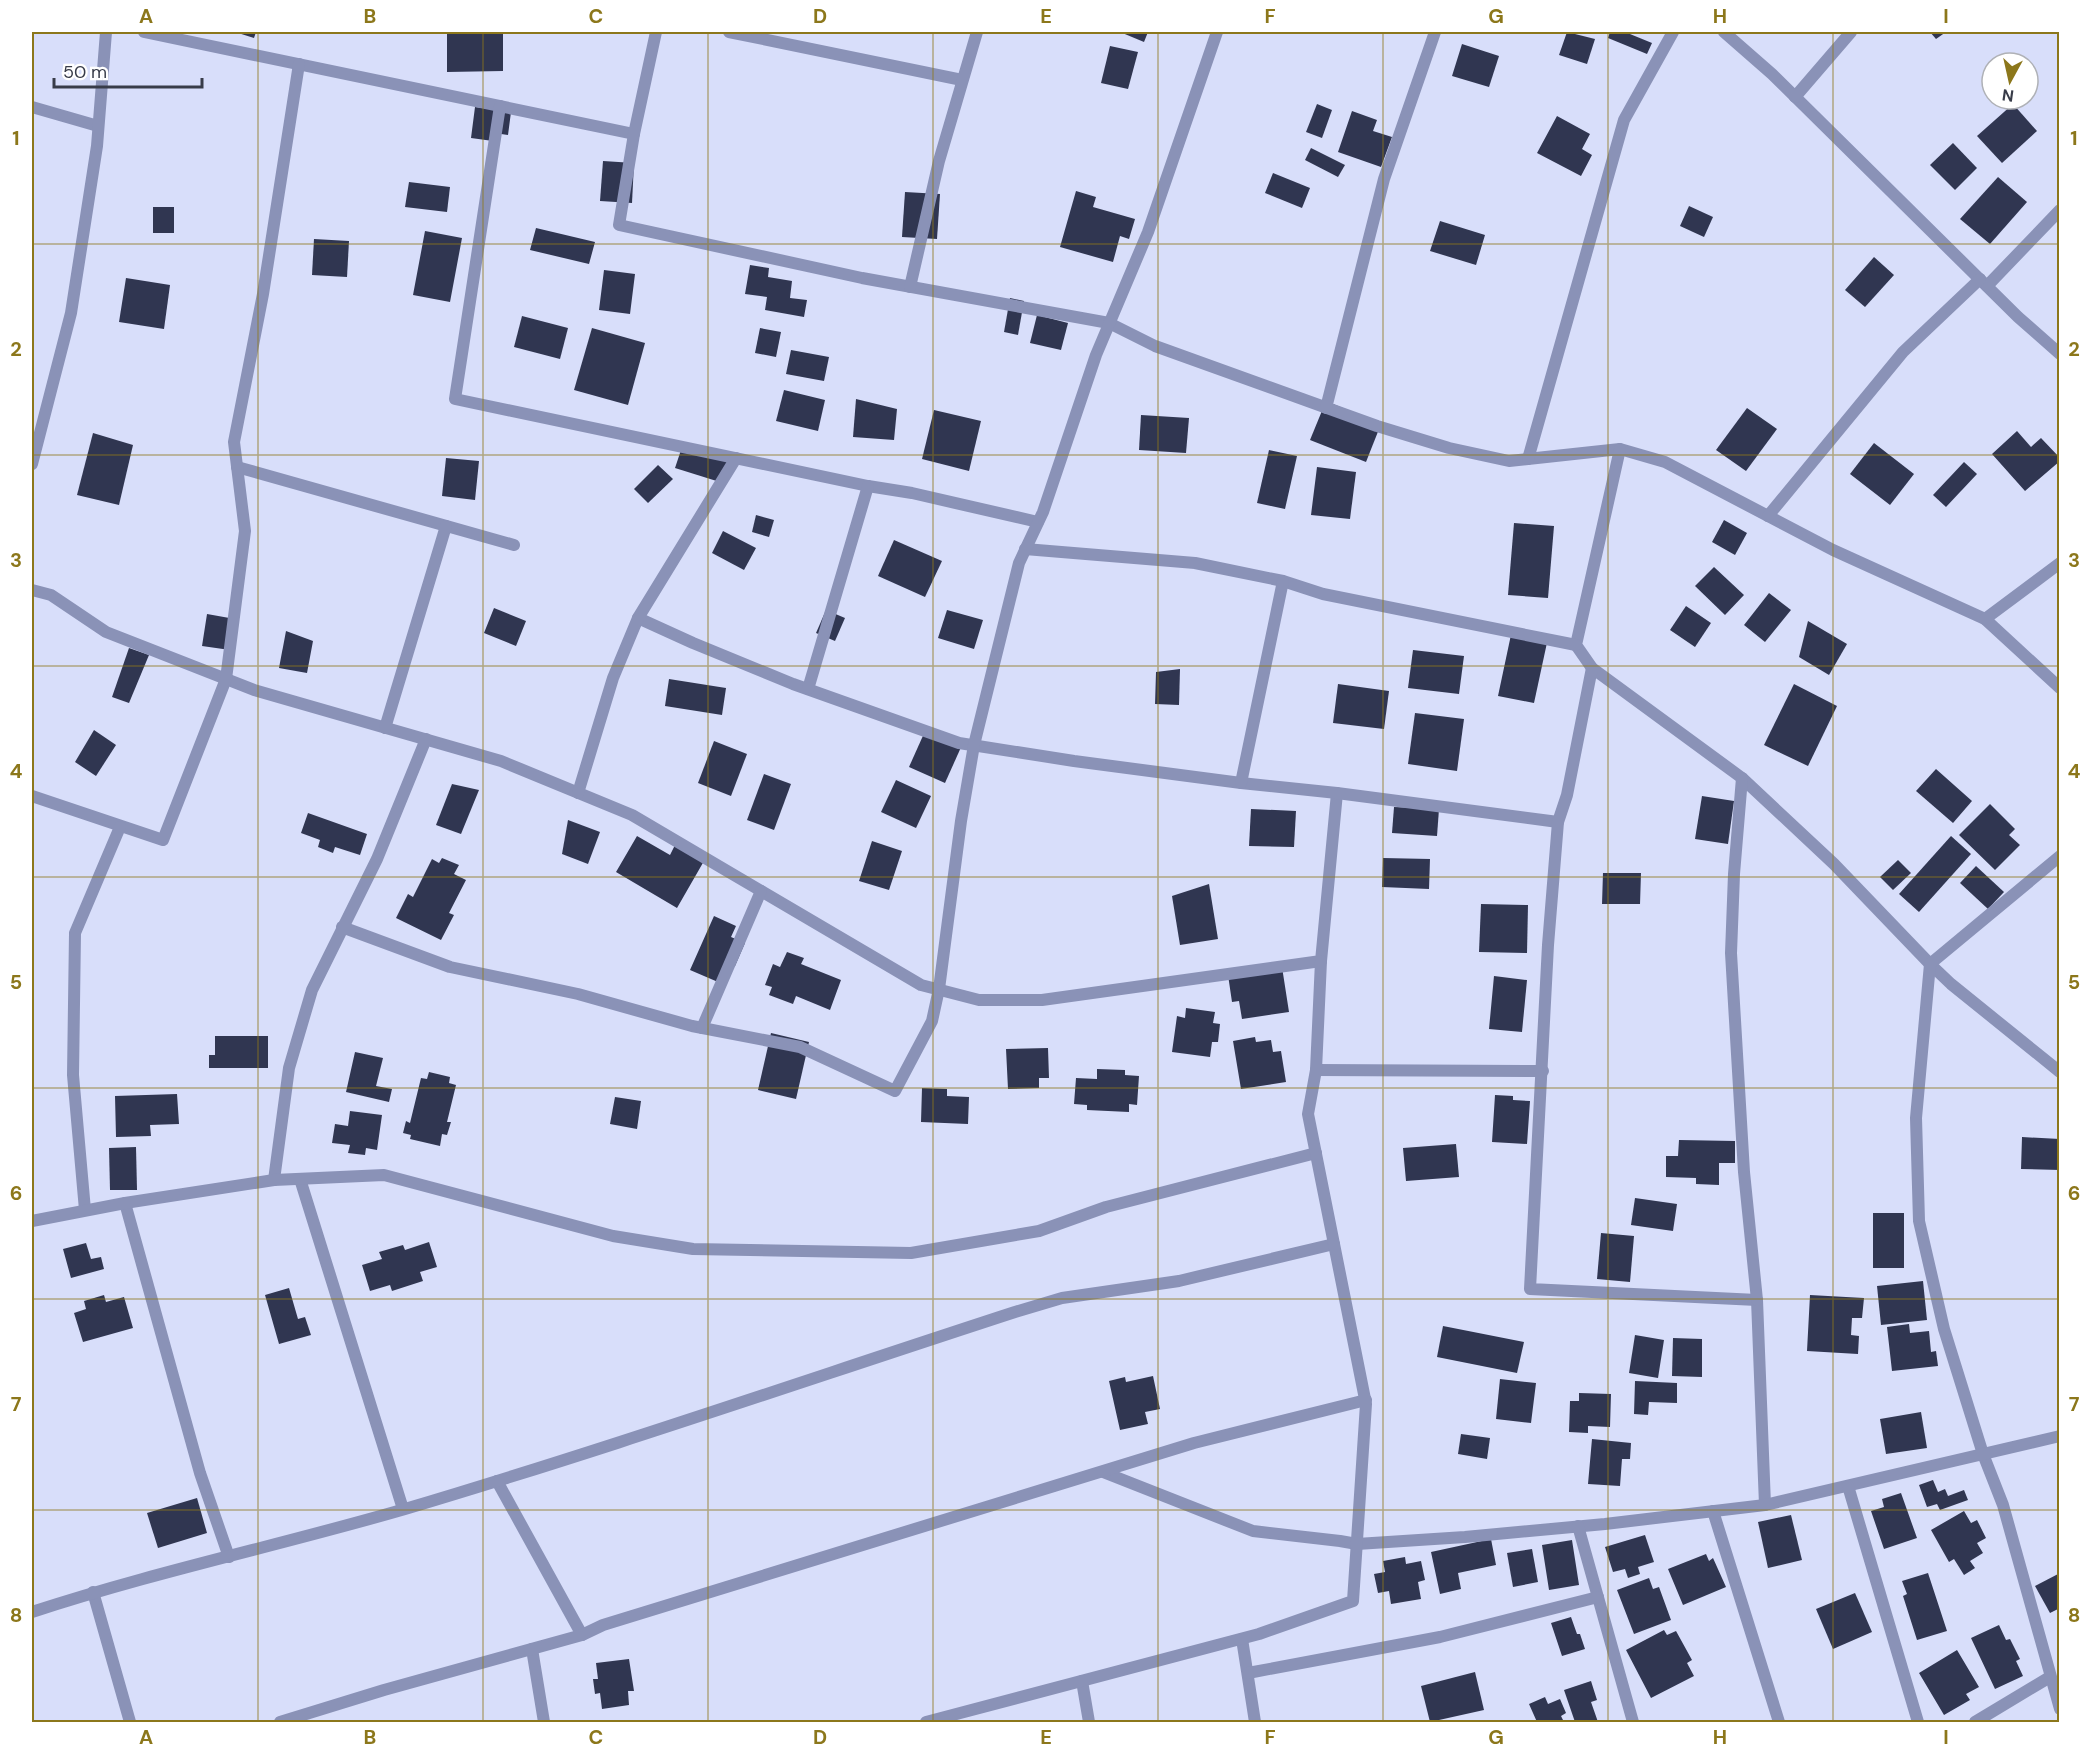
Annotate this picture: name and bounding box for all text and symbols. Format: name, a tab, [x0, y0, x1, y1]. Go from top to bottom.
text: A	[139, 3, 153, 29]
text: B	[364, 3, 376, 29]
text: C	[589, 3, 603, 29]
text: D	[813, 3, 827, 29]
text: E	[1040, 3, 1052, 29]
text: F	[1264, 3, 1276, 29]
text: G	[1488, 3, 1504, 29]
text: H	[1713, 3, 1727, 29]
text: I	[1943, 3, 1949, 29]
scale bar	[54, 51, 202, 89]
north arrow	[1980, 51, 2040, 111]
text: 50 m	[63, 60, 107, 84]
text: N	[2001, 84, 2015, 107]
text: 1	[12, 125, 20, 151]
text: 1	[2070, 125, 2078, 151]
text: 2	[10, 336, 22, 362]
text: 2	[2068, 336, 2080, 362]
text: 3	[10, 547, 22, 573]
text: 3	[2068, 547, 2080, 573]
text: 4	[10, 758, 23, 784]
text: 4	[2068, 758, 2081, 784]
text: 5	[10, 969, 22, 995]
text: 5	[2068, 969, 2080, 995]
text: 6	[10, 1180, 22, 1206]
text: 6	[2068, 1180, 2080, 1206]
text: 7	[11, 1391, 22, 1417]
text: 7	[2069, 1391, 2080, 1417]
text: 8	[10, 1602, 22, 1628]
text: 8	[2068, 1602, 2080, 1628]
text: A	[139, 1724, 153, 1750]
text: B	[364, 1724, 376, 1750]
text: C	[589, 1724, 603, 1750]
text: D	[813, 1724, 827, 1750]
text: E	[1040, 1724, 1052, 1750]
text: F	[1264, 1724, 1276, 1750]
text: G	[1488, 1724, 1504, 1750]
text: H	[1713, 1724, 1727, 1750]
text: I	[1943, 1724, 1949, 1750]

